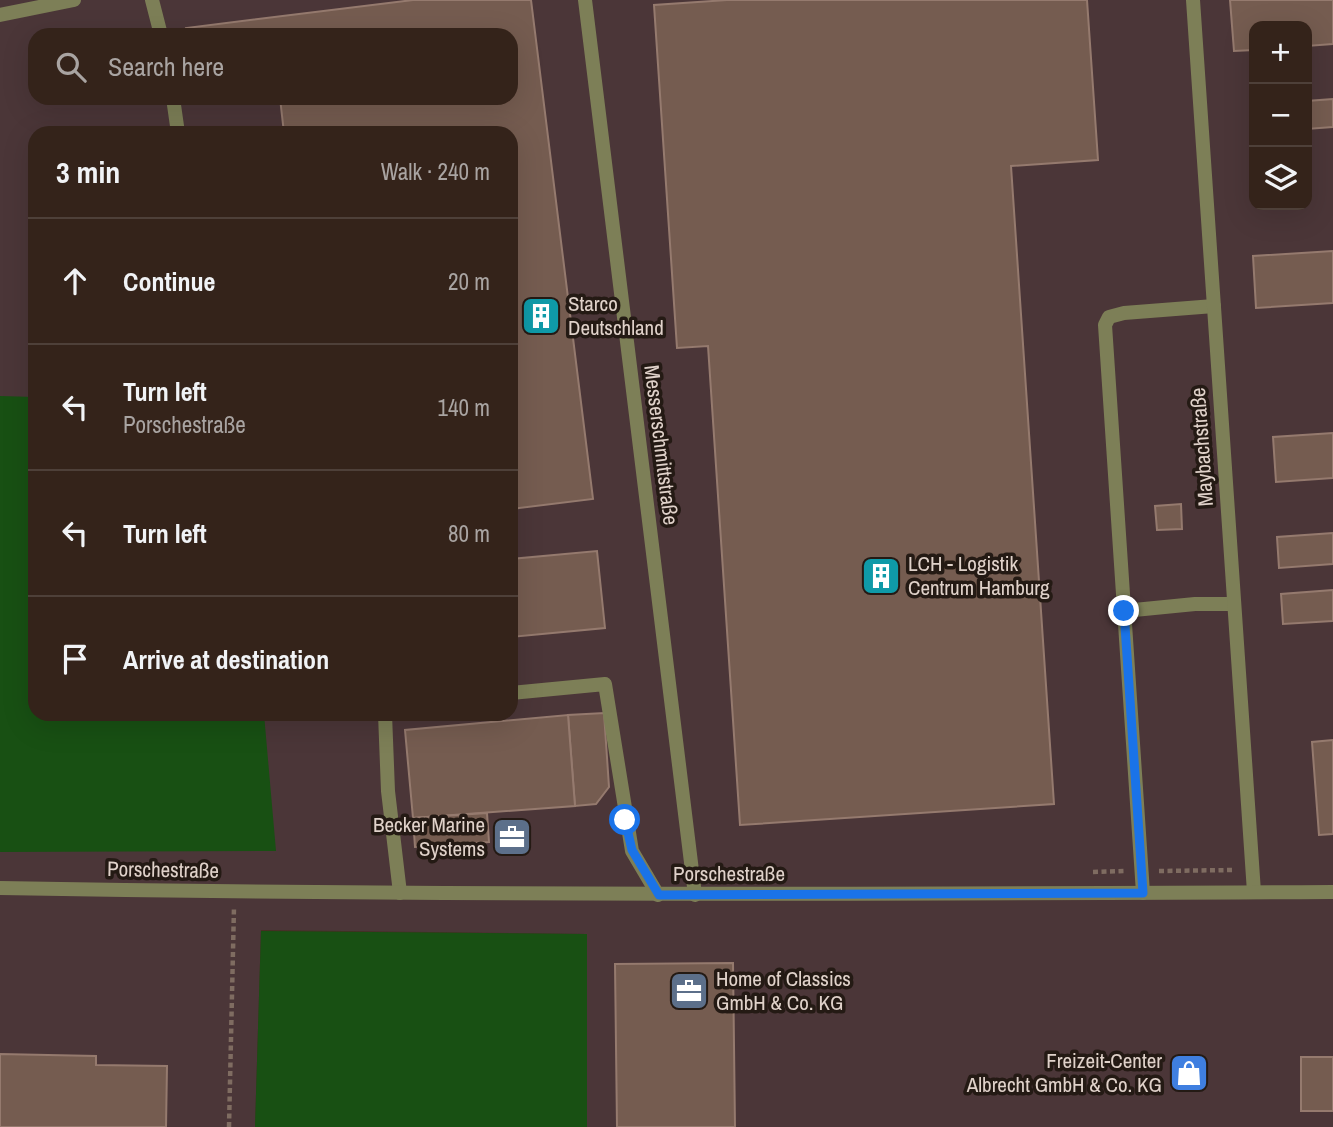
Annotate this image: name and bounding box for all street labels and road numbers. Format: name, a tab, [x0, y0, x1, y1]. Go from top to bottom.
street label: Messerschmittstraße	[637, 363, 686, 526]
street label: Maybachstraße	[1183, 387, 1220, 507]
street label: Porschestraße	[107, 854, 219, 885]
street label: Porschestraße	[673, 859, 785, 888]

